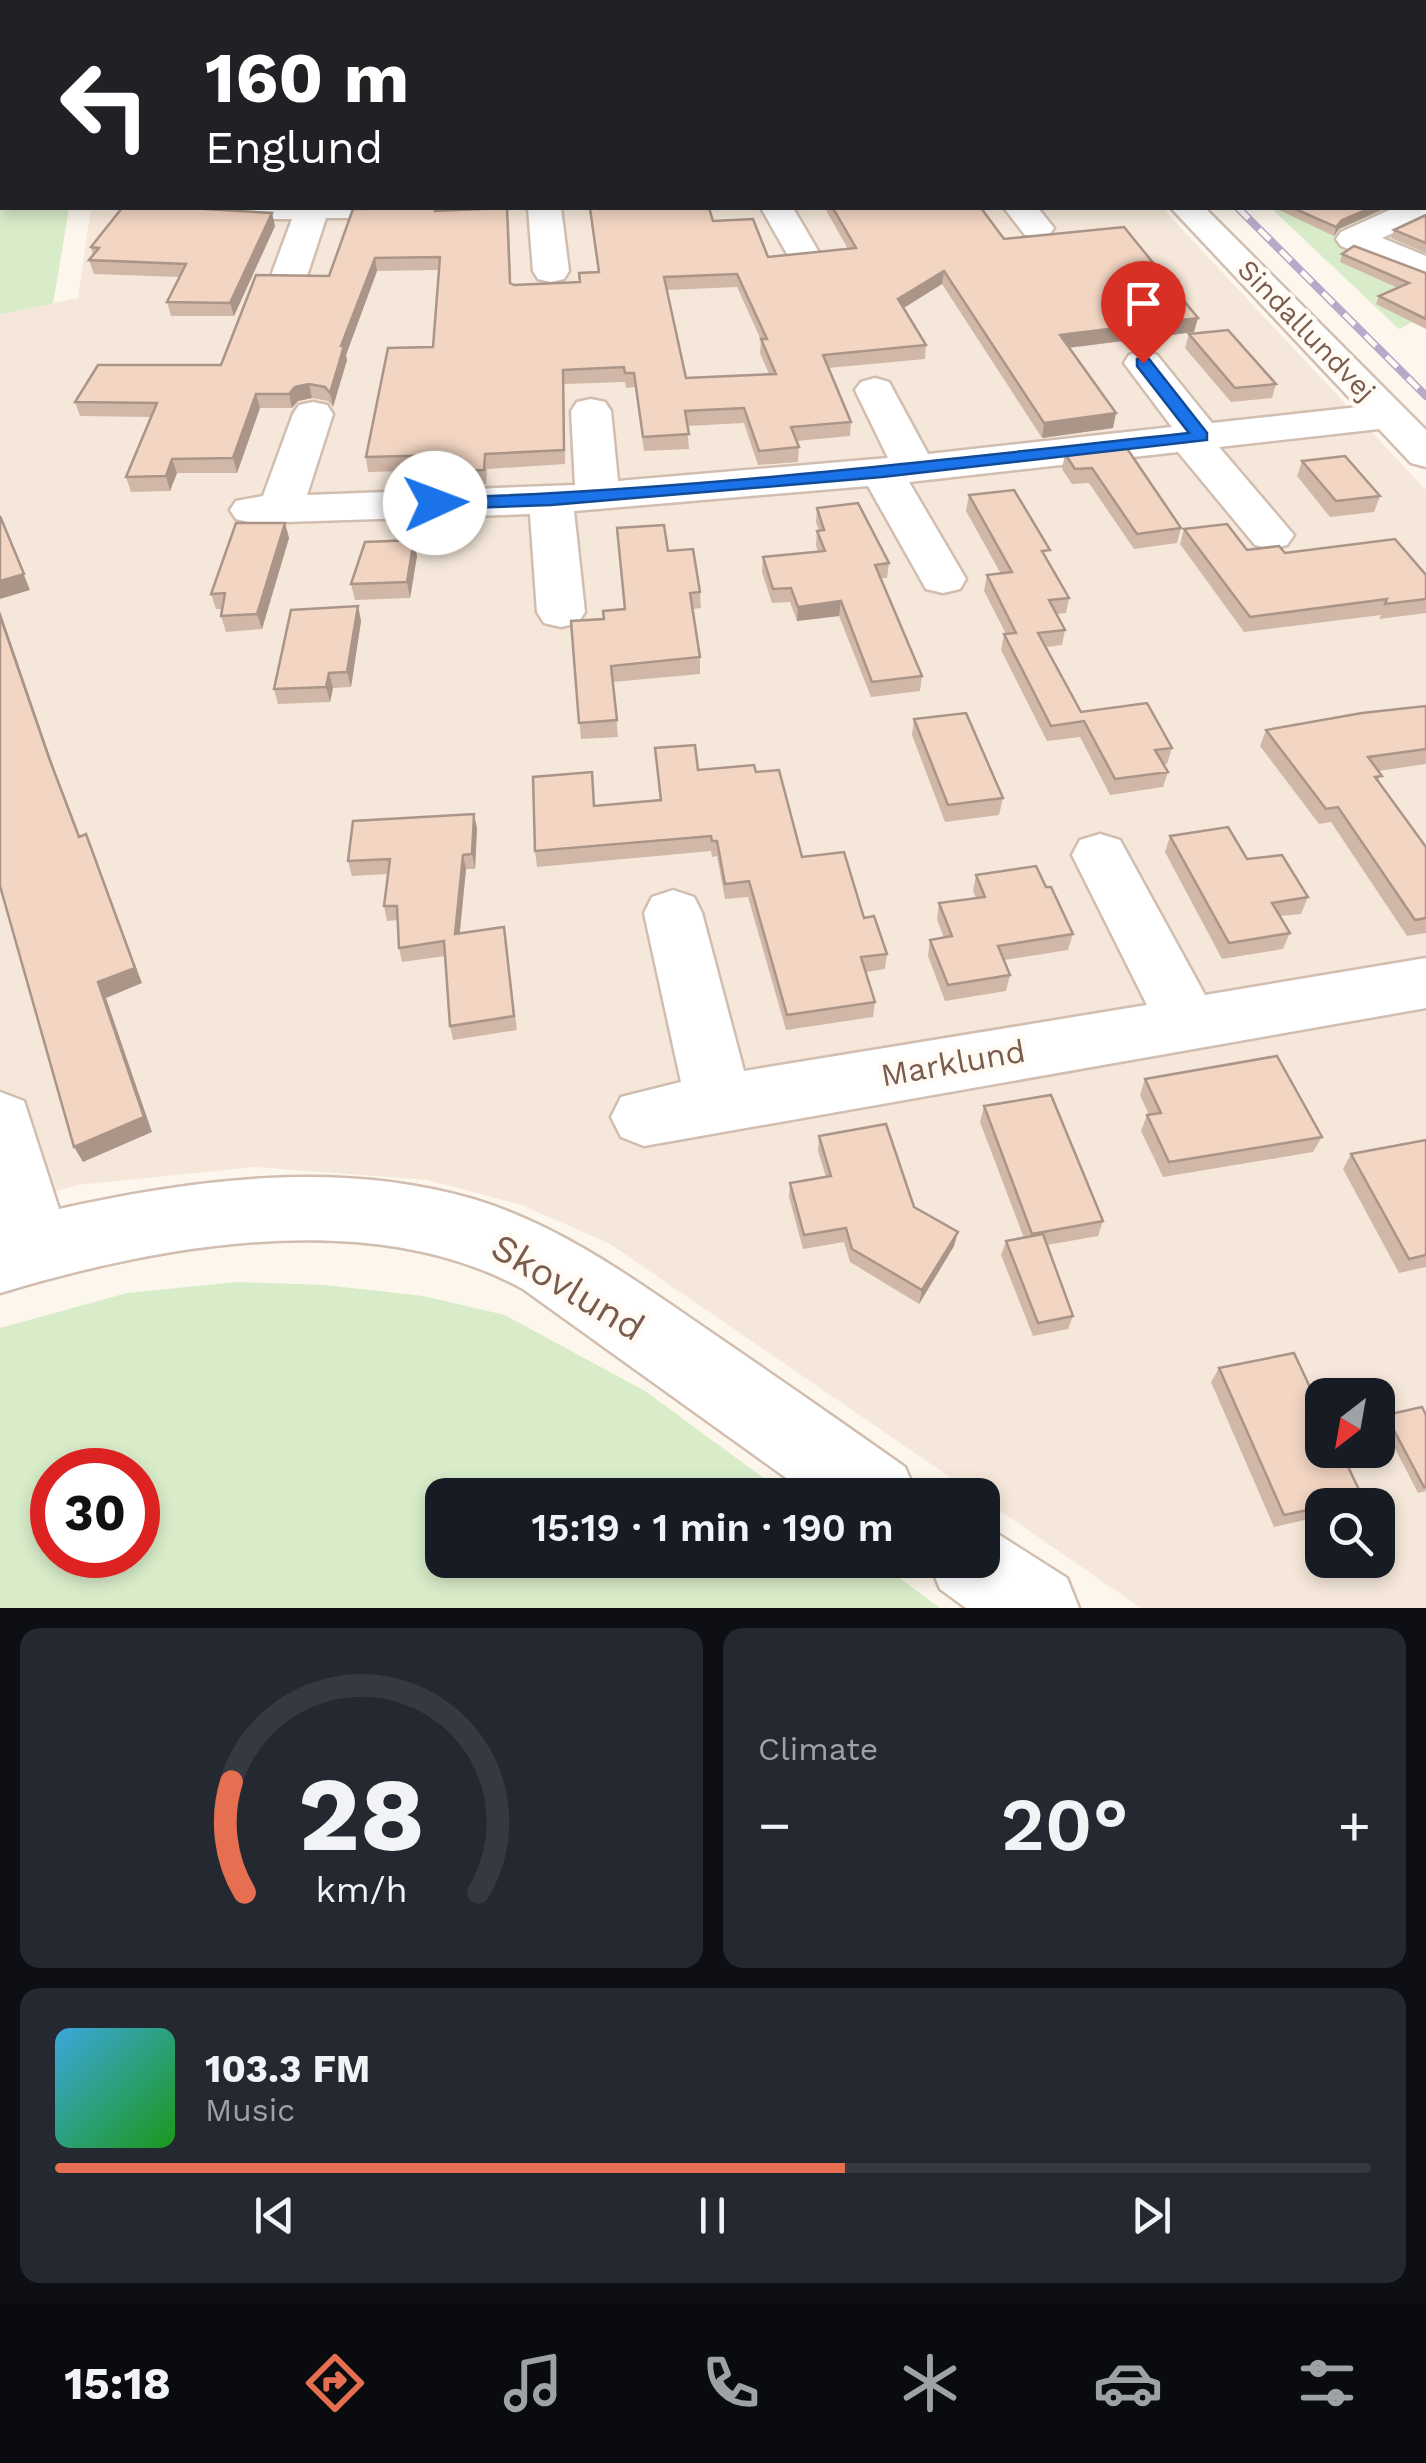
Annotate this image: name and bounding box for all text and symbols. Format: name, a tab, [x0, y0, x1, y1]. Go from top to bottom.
text: 160 m	[205, 37, 409, 119]
icon: left	[40, 40, 170, 170]
text: Englund	[205, 121, 383, 174]
street label: Sindallundvej	[1231, 253, 1382, 408]
pin	[1101, 261, 1186, 364]
icon: arrive	[1116, 276, 1171, 331]
position arrow	[383, 451, 487, 555]
street label: Marklund	[878, 1032, 1028, 1094]
street label: Skovlund	[484, 1224, 652, 1350]
north arrow	[1305, 1378, 1395, 1468]
map controls	[1305, 1378, 1395, 1578]
speed limit sign: 30	[30, 1448, 160, 1578]
button: search	[1305, 1488, 1395, 1578]
text: 15:19 · 1 min · 190 m	[531, 1506, 894, 1550]
text: Climate	[758, 1730, 878, 1768]
text: 28	[298, 1753, 425, 1875]
text: 20°	[1000, 1780, 1129, 1868]
text: −	[758, 1793, 791, 1857]
text: +	[1338, 1793, 1371, 1857]
text: km/h	[315, 1869, 408, 1911]
text: 103.3 FM	[205, 2047, 370, 2091]
text: Music	[205, 2091, 295, 2129]
icon: previous	[247, 2188, 302, 2243]
icon: pause	[685, 2188, 740, 2243]
icon: next	[1124, 2188, 1179, 2243]
icon: directions	[300, 2348, 370, 2418]
icon: music	[498, 2348, 568, 2418]
icon: phone	[696, 2348, 766, 2418]
icon: climate	[895, 2348, 965, 2418]
icon: car	[1093, 2348, 1163, 2418]
icon: filters	[1292, 2348, 1362, 2418]
text: 15:18	[64, 2357, 171, 2410]

